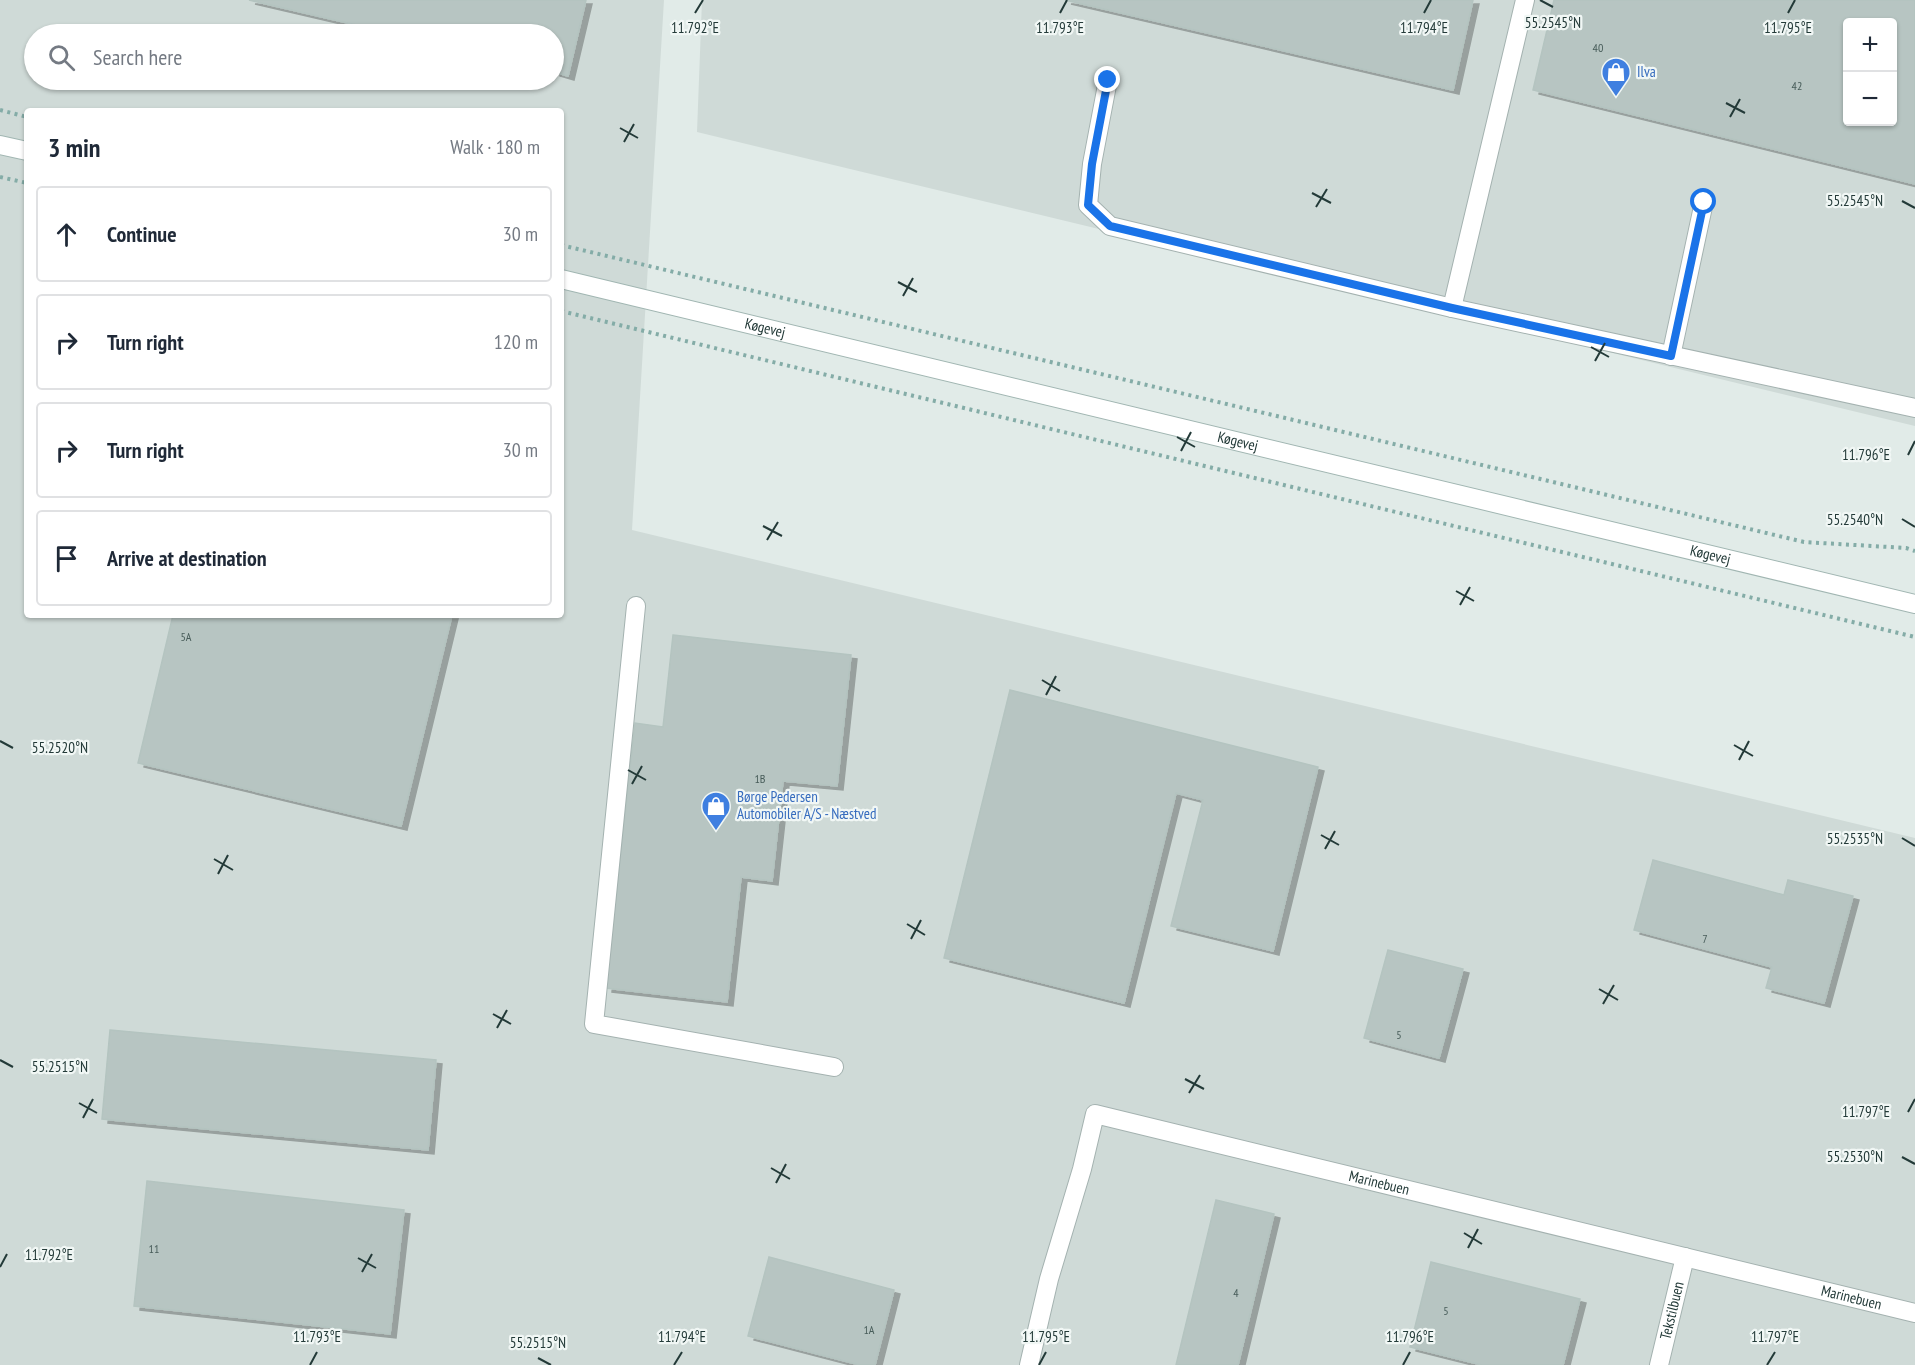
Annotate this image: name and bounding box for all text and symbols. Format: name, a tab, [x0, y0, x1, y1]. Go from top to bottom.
text: 55.2545°N	[1525, 13, 1581, 32]
text: 11.792°E	[671, 18, 719, 37]
text: 11.793°E	[1036, 18, 1084, 37]
text: 11.794°E	[1400, 18, 1448, 37]
text: 11.795°E	[1764, 18, 1812, 37]
map controls	[1843, 18, 1897, 126]
button: +	[1843, 18, 1897, 72]
search box	[24, 24, 564, 90]
house number: 40	[1593, 40, 1603, 55]
icon: search	[45, 41, 78, 74]
text: Search here	[93, 43, 182, 71]
shop icon: Ilva	[1600, 56, 1632, 98]
place label: Ilva	[1637, 62, 1656, 81]
route end	[1094, 66, 1120, 92]
button: −	[1843, 72, 1897, 126]
house number: 42	[1792, 78, 1802, 93]
text: 3 min	[48, 131, 101, 164]
text: Walk · 180 m	[450, 134, 540, 160]
route start	[1690, 188, 1716, 214]
text: 55.2545°N	[1827, 191, 1883, 210]
icon: ahead	[50, 218, 83, 251]
text: Continue	[107, 220, 177, 248]
text: 30 m	[503, 221, 538, 247]
street label: Køgevej	[743, 313, 787, 342]
icon: right	[50, 326, 83, 359]
text: Turn right	[107, 328, 184, 356]
text: 120 m	[494, 329, 538, 355]
street label: Køgevej	[1216, 427, 1260, 455]
icon: right	[50, 434, 83, 467]
text: Turn right	[107, 436, 184, 464]
text: 30 m	[503, 437, 538, 463]
text: 11.796°E	[1842, 445, 1890, 464]
text: 55.2540°N	[1827, 510, 1883, 529]
street label: Køgevej	[1688, 540, 1733, 568]
icon: arrive	[50, 542, 83, 575]
text: Arrive at destination	[107, 544, 267, 572]
house number: 5A	[180, 629, 192, 644]
text: 55.2520°N	[32, 738, 88, 757]
house number: 1B	[754, 771, 766, 786]
place label: Børge Pedersen Automobiler A/S - Næstved	[737, 787, 877, 823]
shop icon: Børge Pedersen Automobiler A/S - Næstved	[700, 790, 732, 832]
text: 55.2535°N	[1827, 829, 1883, 848]
house number: 7	[1702, 931, 1708, 946]
house number: 5	[1396, 1027, 1402, 1042]
text: 55.2515°N	[32, 1057, 88, 1076]
text: 11.797°E	[1842, 1102, 1890, 1121]
text: 55.2530°N	[1827, 1147, 1883, 1166]
street label: Marinebuen	[1347, 1166, 1411, 1199]
house number: 11	[149, 1241, 159, 1256]
text: 11.792°E	[25, 1245, 73, 1264]
street label: Tekstilbuen	[1655, 1280, 1688, 1341]
street label: Marinebuen	[1819, 1281, 1884, 1314]
house number: 4	[1233, 1285, 1239, 1300]
house number: 5	[1443, 1303, 1449, 1318]
house number: 1A	[863, 1322, 875, 1337]
text: 11.793°E	[293, 1327, 341, 1346]
text: 11.794°E	[658, 1327, 706, 1346]
text: 11.795°E	[1022, 1327, 1070, 1346]
text: 11.796°E	[1386, 1327, 1434, 1346]
text: 11.797°E	[1751, 1327, 1799, 1346]
text: 55.2515°N	[510, 1333, 566, 1352]

